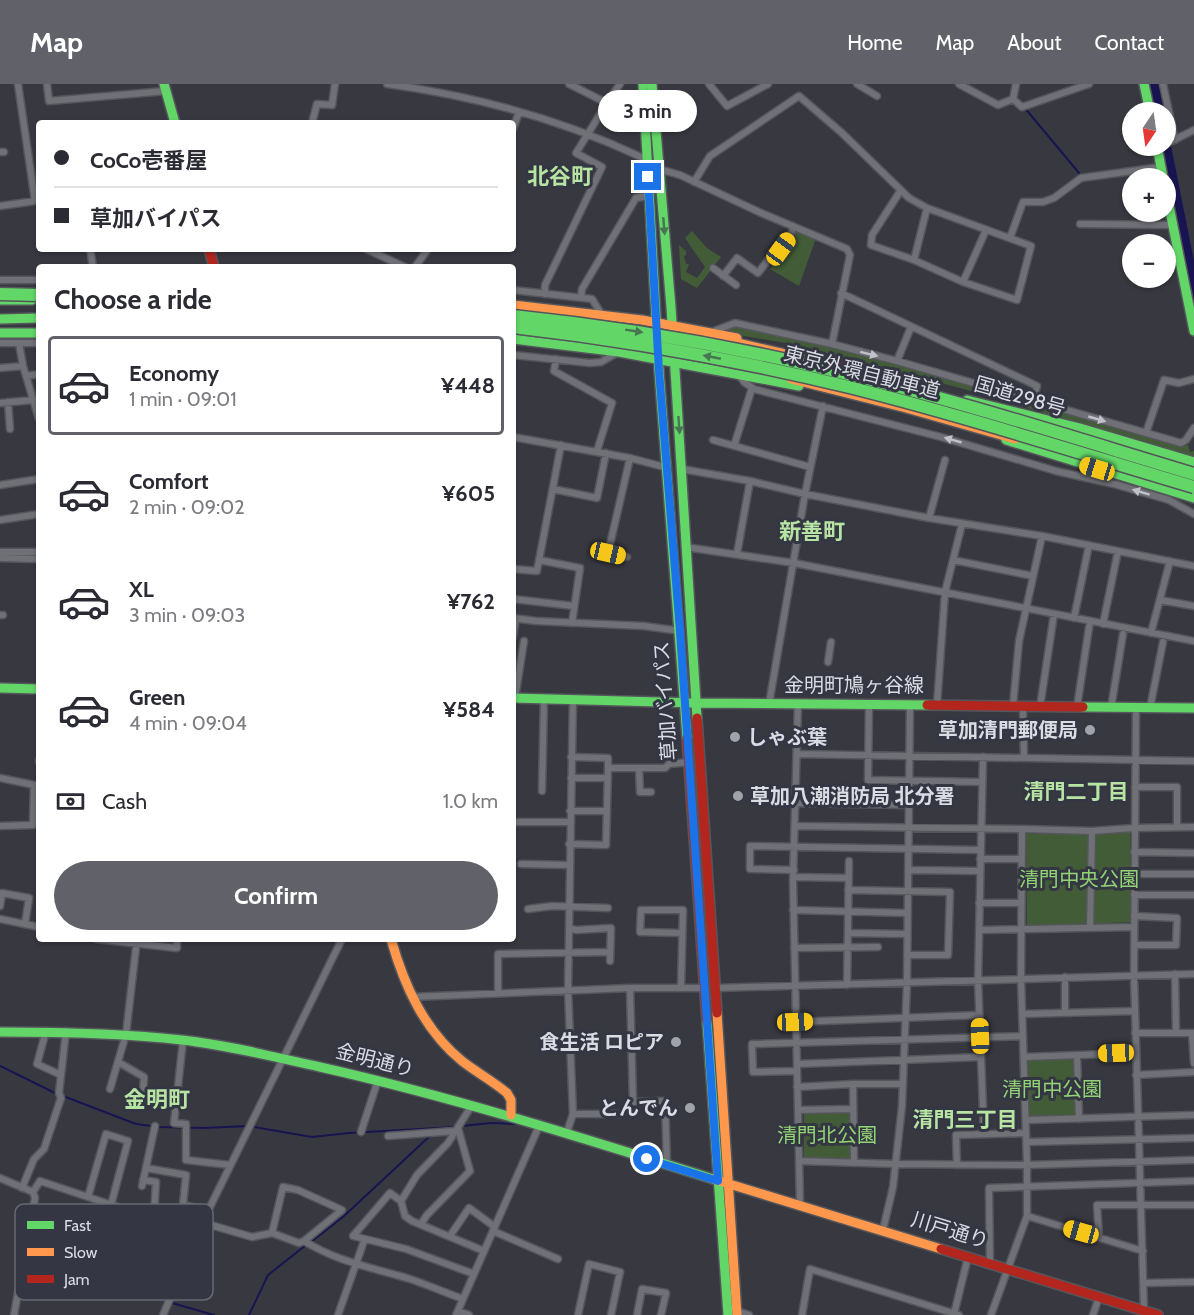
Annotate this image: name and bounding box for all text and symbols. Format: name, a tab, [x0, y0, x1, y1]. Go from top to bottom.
text: Map	[30, 25, 83, 59]
text: Home	[847, 30, 903, 55]
text: Map	[936, 30, 974, 55]
text: About	[1007, 30, 1061, 55]
text: Contact	[1094, 30, 1164, 55]
callout: 3 min	[598, 90, 698, 132]
text: 3 min	[623, 99, 672, 123]
north arrow	[1122, 102, 1176, 156]
map controls	[1122, 102, 1176, 288]
text: CoCo壱番屋	[90, 147, 207, 174]
district label: 北谷町	[527, 163, 593, 190]
route end	[634, 163, 661, 190]
button: +	[1122, 168, 1176, 222]
text: 草加バイパス	[90, 205, 222, 232]
one-way arrow	[659, 217, 668, 236]
car	[763, 229, 799, 269]
button: −	[1122, 234, 1176, 288]
text: Choose a ride	[54, 283, 212, 316]
one-way arrow	[624, 326, 643, 335]
street label: 東京外環自動車道	[781, 341, 943, 403]
one-way arrow	[860, 349, 878, 359]
one-way arrow	[702, 352, 721, 361]
icon: car	[57, 359, 111, 413]
text: Economy	[129, 360, 219, 387]
text: ¥448	[441, 372, 495, 399]
street label: 国道298号	[972, 372, 1068, 420]
text: 1 min · 09:01	[129, 387, 237, 411]
one-way arrow	[1088, 415, 1106, 424]
one-way arrow	[674, 416, 683, 435]
one-way arrow	[944, 435, 962, 444]
car	[1077, 455, 1117, 483]
icon: car	[57, 467, 111, 521]
text: Comfort	[129, 468, 208, 495]
text: ¥605	[442, 480, 495, 507]
one-way arrow	[1132, 487, 1150, 496]
text: 2 min · 09:02	[129, 495, 245, 519]
district label: 新善町	[779, 518, 845, 545]
car	[588, 540, 628, 566]
icon: car	[57, 575, 111, 629]
text: XL	[129, 576, 154, 603]
text: ¥762	[447, 588, 495, 615]
text: 3 min · 09:03	[129, 603, 245, 627]
street label: 草加バイパス	[649, 641, 681, 761]
street label: 金明町鳩ヶ谷線	[784, 673, 924, 697]
icon: car	[57, 683, 111, 737]
text: Green	[129, 684, 185, 711]
text: ¥584	[443, 696, 495, 723]
text: 4 min · 09:04	[129, 711, 247, 735]
place label: 草加清門郵便局	[938, 718, 1078, 742]
marker: 草加清門郵便局	[1083, 723, 1097, 737]
place label: しゃぶ葉	[747, 725, 827, 749]
marker: しゃぶ葉	[728, 730, 742, 744]
district label: 清門二丁目	[1024, 779, 1129, 804]
place label: 草加八潮消防局 北分署	[750, 784, 955, 808]
icon: cash	[54, 785, 87, 818]
text: Cash	[102, 788, 147, 815]
text: 1.0 km	[443, 789, 498, 813]
marker: 草加八潮消防局 北分署	[731, 789, 745, 803]
button: Confirm	[54, 861, 498, 930]
park label: 清門中央公園	[1019, 867, 1139, 891]
car	[777, 1012, 813, 1032]
car	[970, 1018, 990, 1054]
place label: 食生活 ロピア	[540, 1030, 664, 1054]
marker: 食生活 ロピア	[669, 1035, 683, 1049]
street label: 金明通り	[333, 1039, 417, 1081]
car	[1098, 1043, 1134, 1063]
park label: 清門中公園	[1002, 1077, 1102, 1101]
district label: 金明町	[124, 1086, 190, 1113]
place label: とんでん	[599, 1096, 678, 1120]
marker: とんでん	[683, 1101, 697, 1115]
district label: 清門三丁目	[913, 1107, 1018, 1132]
park label: 清門北公園	[777, 1123, 877, 1147]
route start	[633, 1145, 660, 1172]
legend	[15, 1204, 213, 1300]
street label: 川戸通り	[908, 1207, 992, 1253]
text: Fast	[64, 1216, 92, 1235]
car	[1061, 1218, 1101, 1246]
text: Slow	[64, 1243, 98, 1262]
text: Jam	[63, 1270, 90, 1289]

